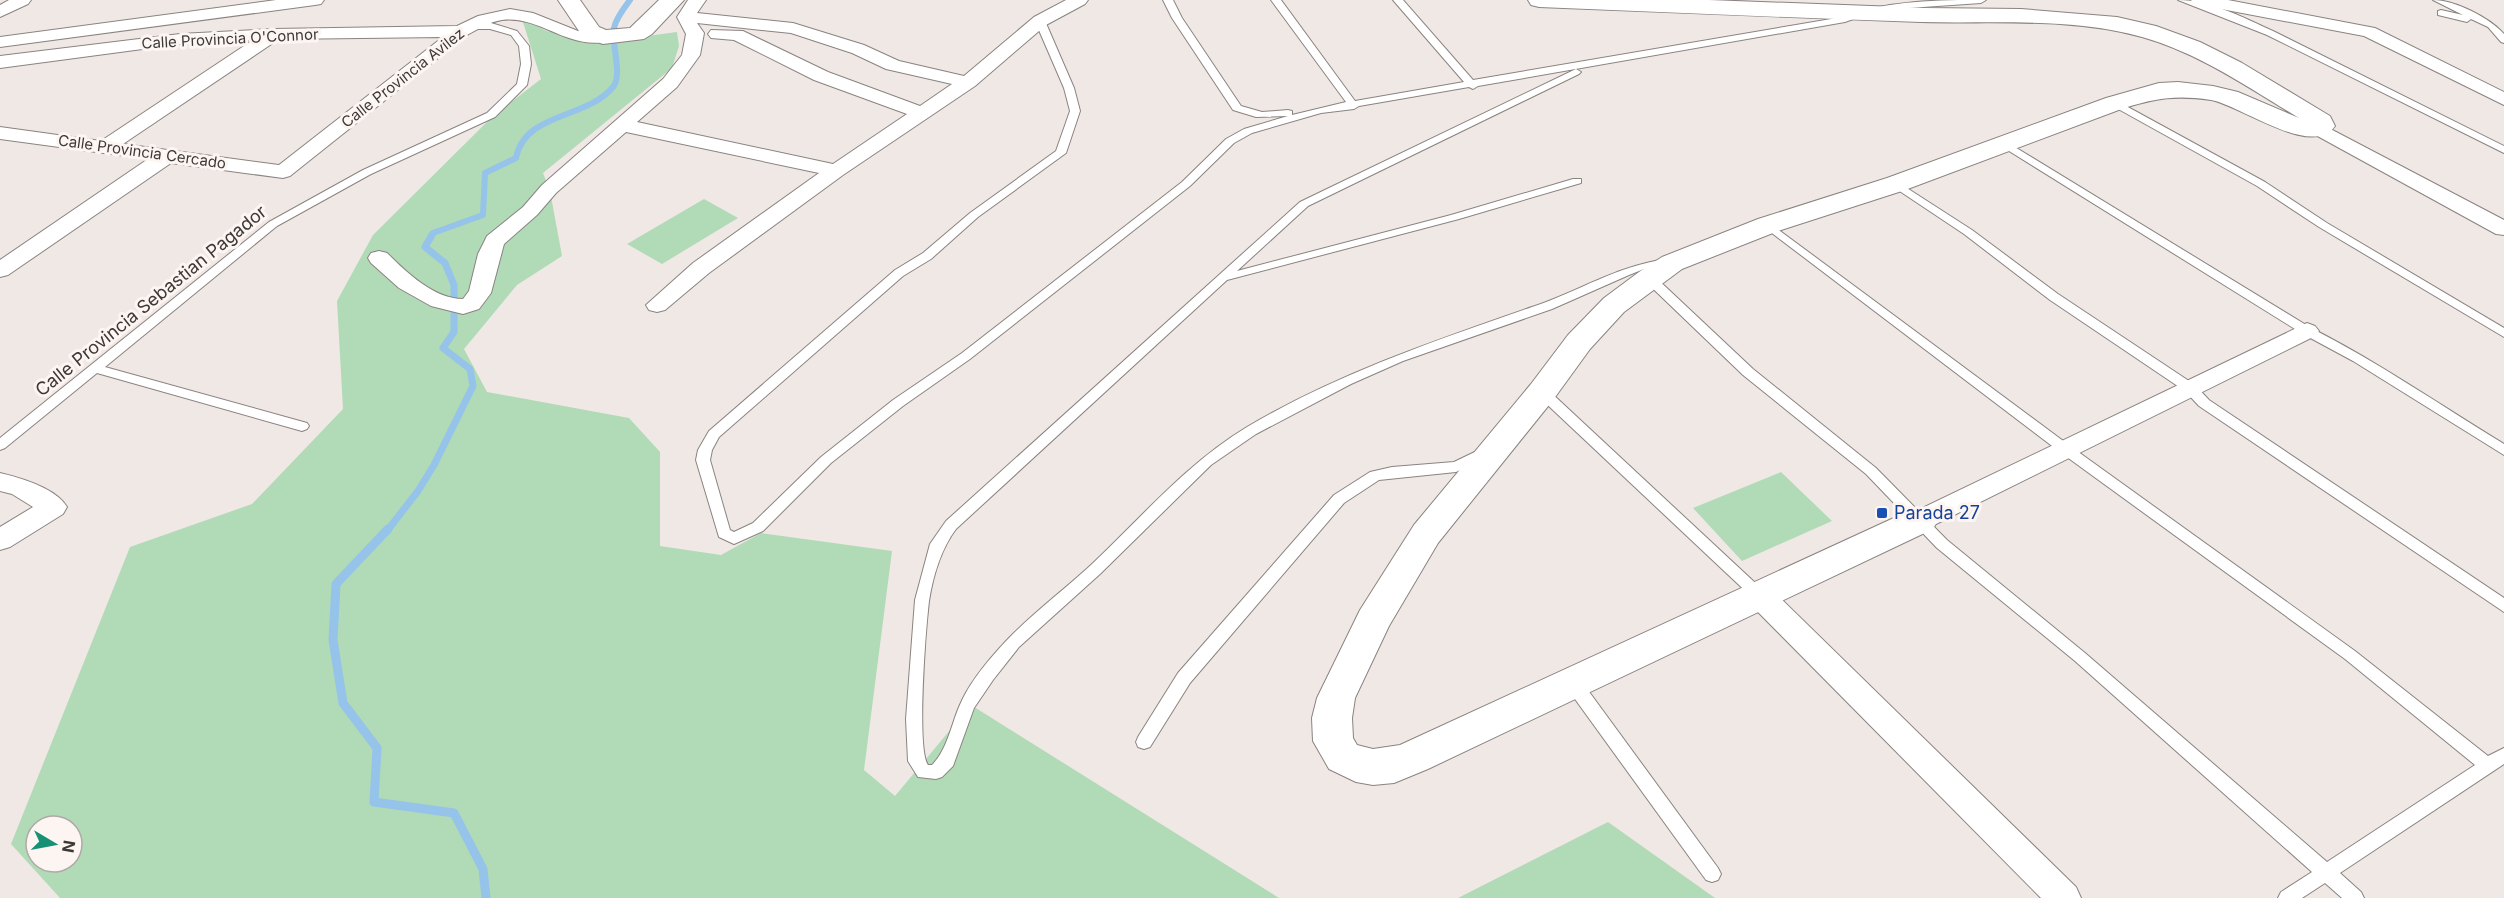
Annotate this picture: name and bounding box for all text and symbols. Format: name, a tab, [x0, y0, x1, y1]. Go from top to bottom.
street label: Calle Provincia O'Connor	[141, 24, 319, 53]
street label: Calle Provincia Avilez	[337, 24, 468, 132]
street label: Calle Provincia Cercado	[57, 130, 227, 173]
street label: Calle Provincia Sebastian Pagador	[31, 201, 271, 400]
place label: Parada 27	[1894, 502, 1980, 523]
marker: Parada 27	[1875, 506, 1889, 520]
north arrow	[24, 814, 84, 874]
text: N	[58, 839, 80, 854]

